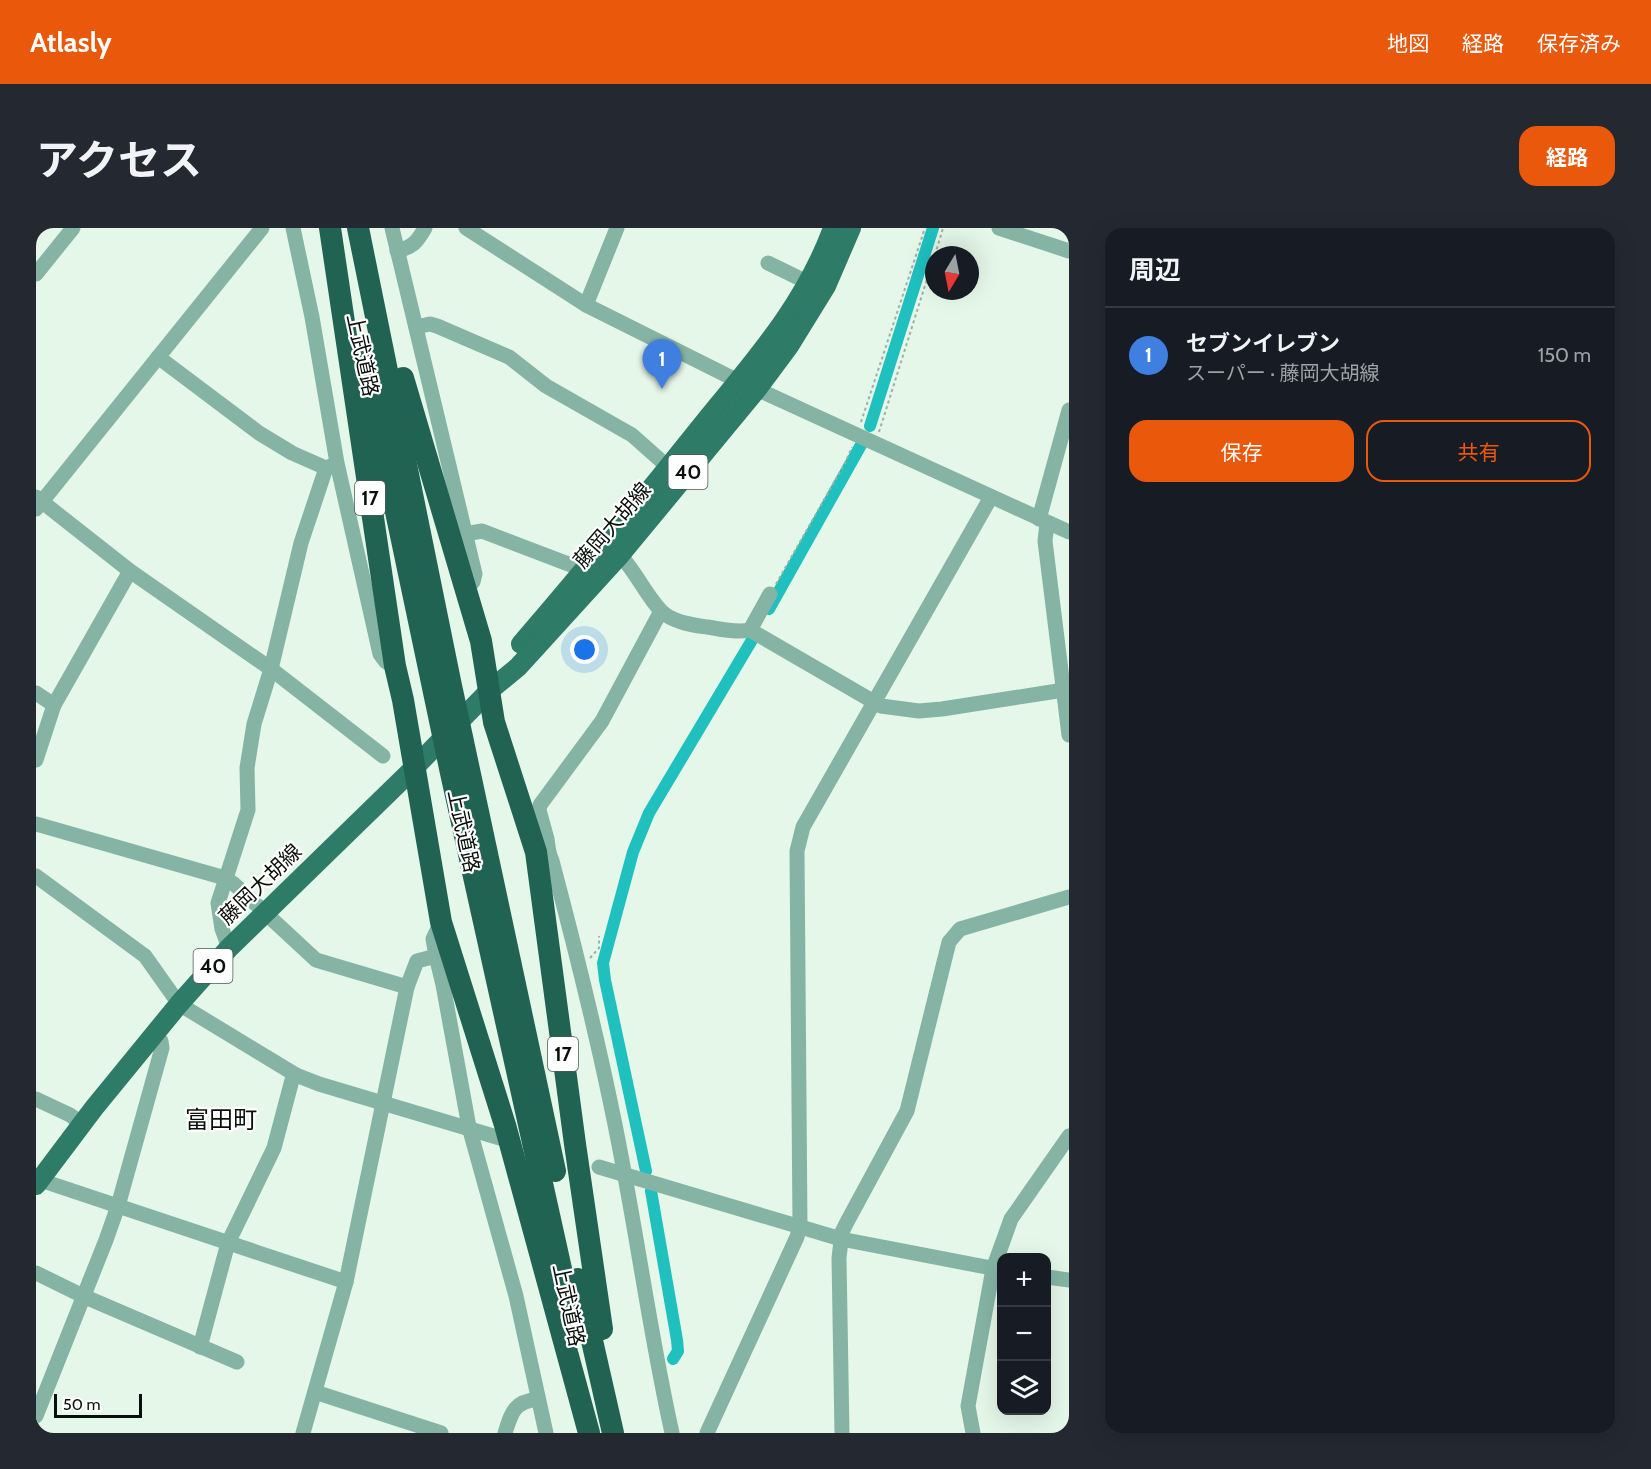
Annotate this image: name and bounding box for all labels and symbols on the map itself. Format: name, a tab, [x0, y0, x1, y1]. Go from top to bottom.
north arrow	[925, 246, 979, 300]
street label: 上武道路	[342, 311, 384, 399]
pin: 1	[642, 340, 682, 389]
road number: 40	[668, 455, 708, 489]
street label: 藤岡大胡線	[568, 477, 656, 573]
road number: 17	[355, 481, 385, 515]
your location	[570, 635, 599, 664]
street label: 上武道路	[443, 787, 485, 875]
street label: 藤岡大胡線	[214, 839, 306, 929]
road number: 40	[194, 949, 232, 983]
road number: 17	[548, 1037, 578, 1071]
district label: 富田町	[185, 1105, 257, 1134]
street label: 上武道路	[548, 1261, 590, 1349]
scale bar	[54, 1391, 142, 1418]

